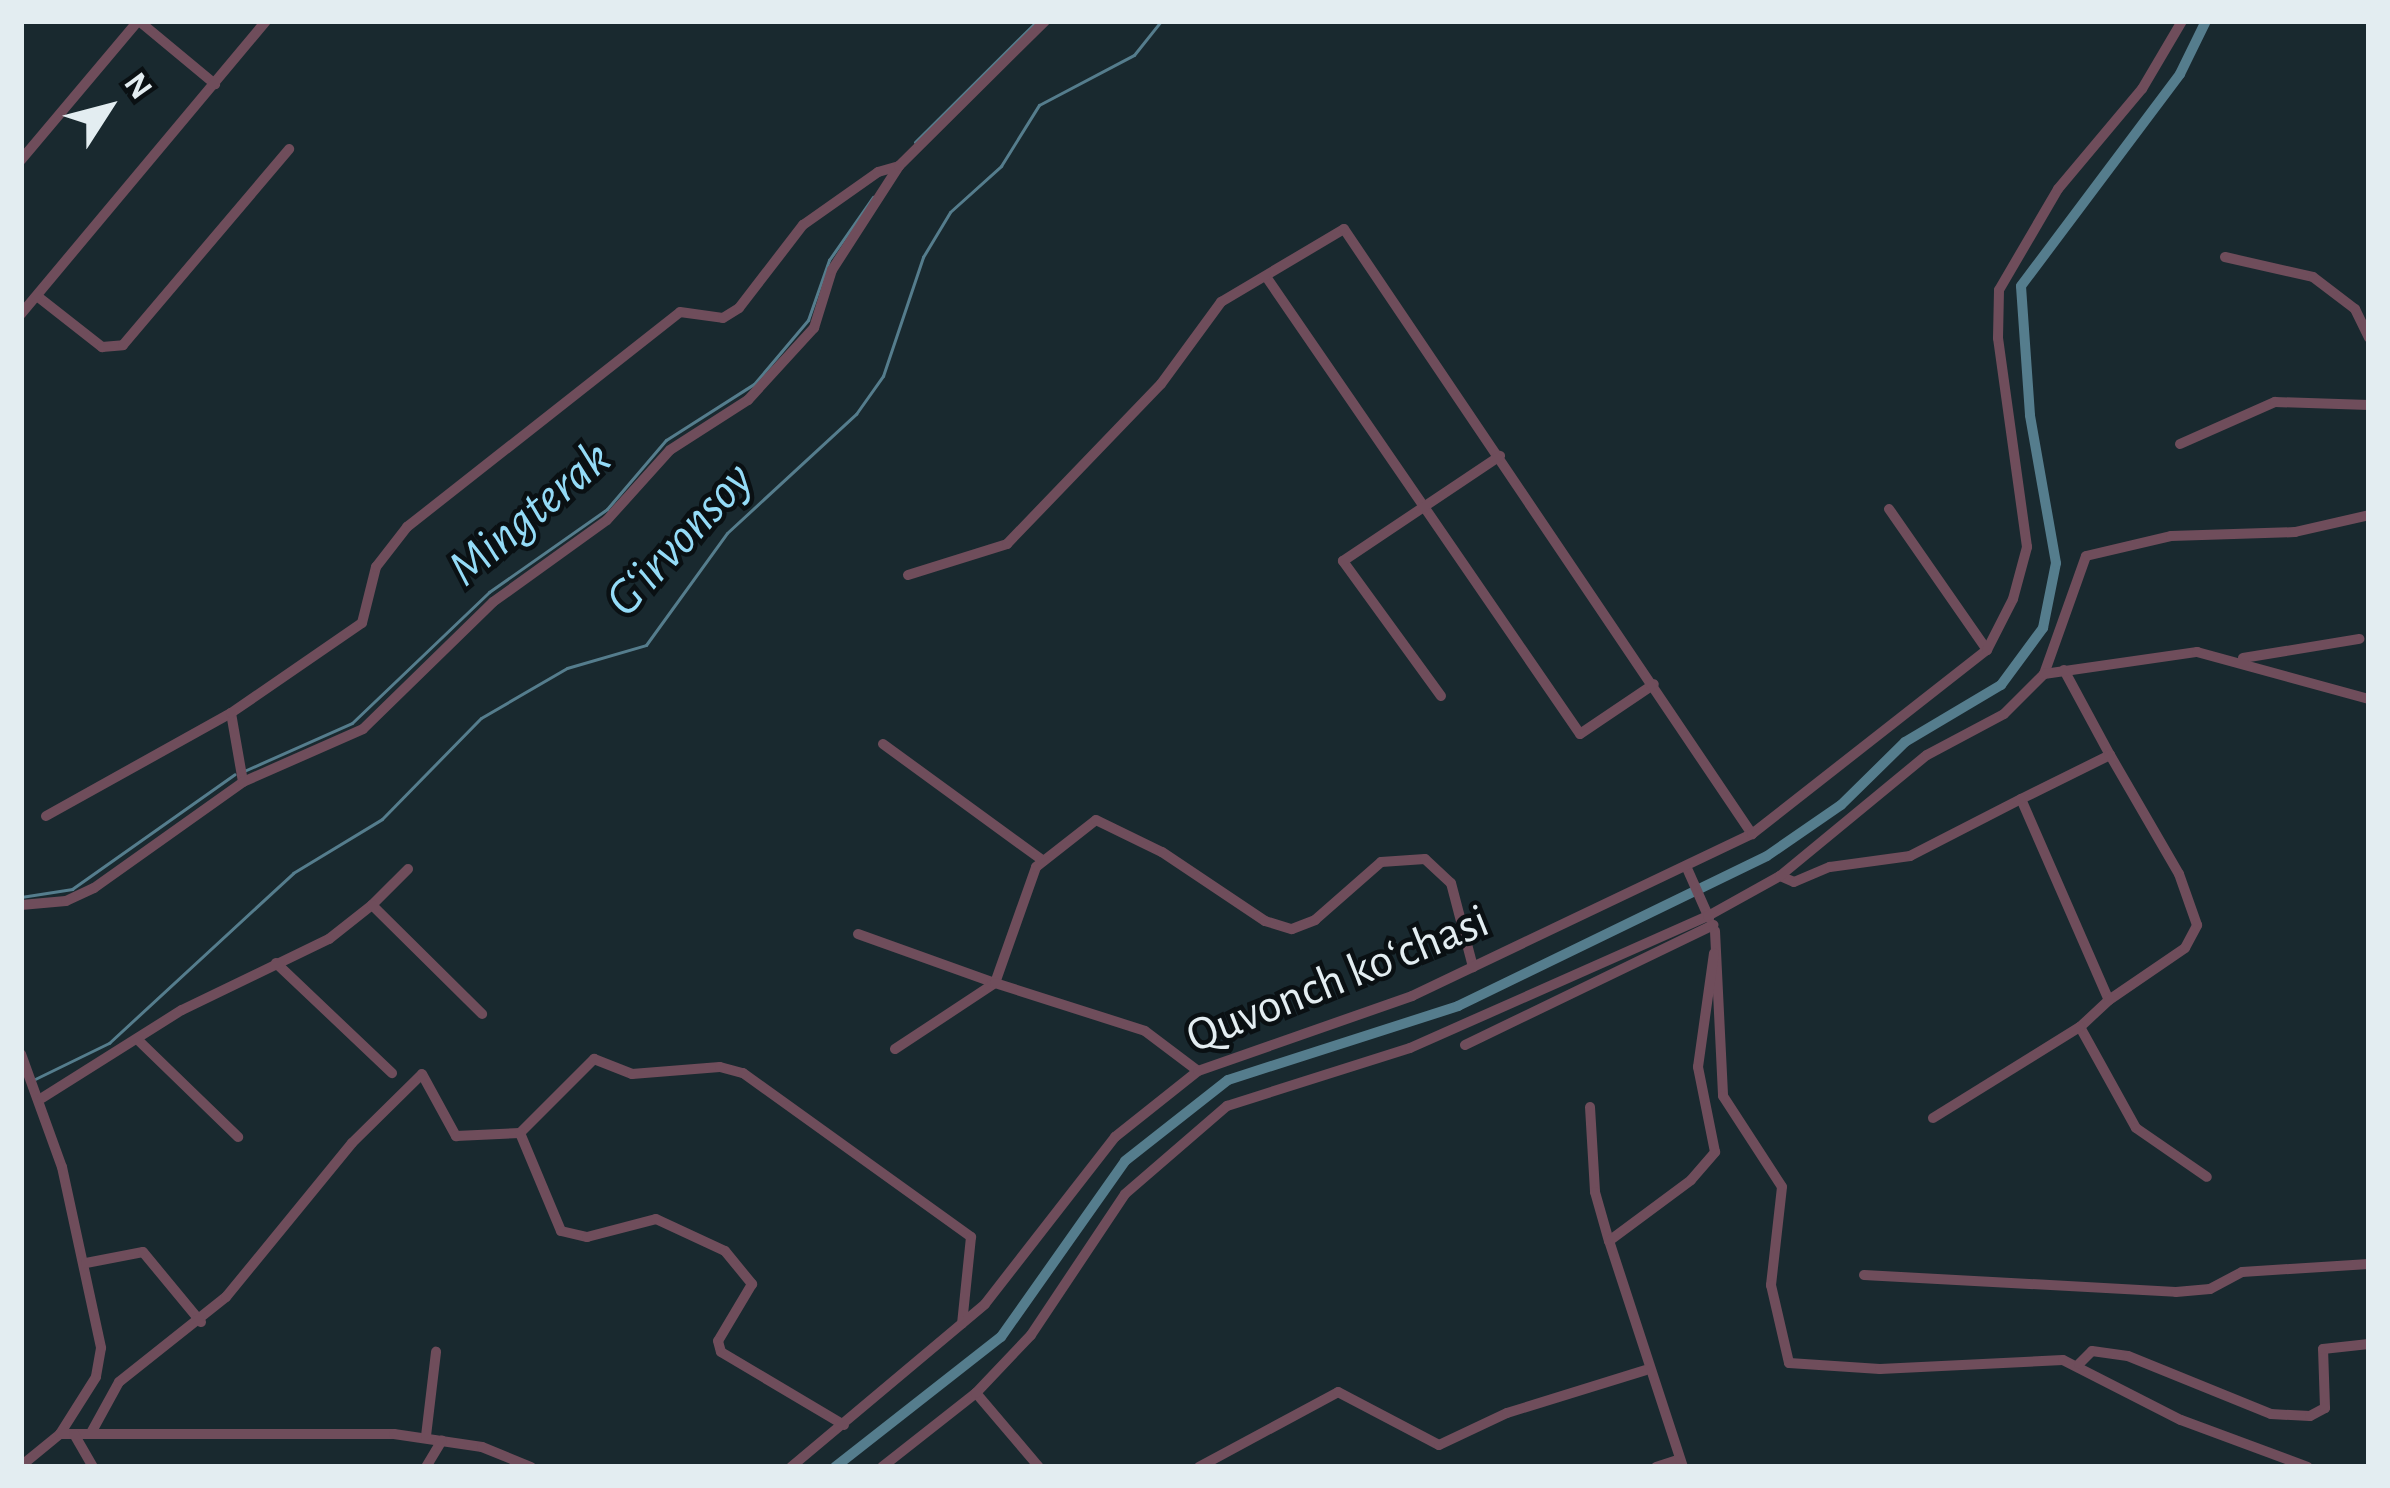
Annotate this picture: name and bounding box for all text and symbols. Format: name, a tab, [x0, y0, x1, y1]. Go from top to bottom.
north arrow	[48, 48, 168, 168]
text: N	[117, 68, 158, 106]
water label: Mingterak	[436, 428, 624, 600]
water label: G‘irvonsoy	[593, 450, 767, 630]
street label: Quvonch koʻchasi	[1178, 893, 1498, 1067]

